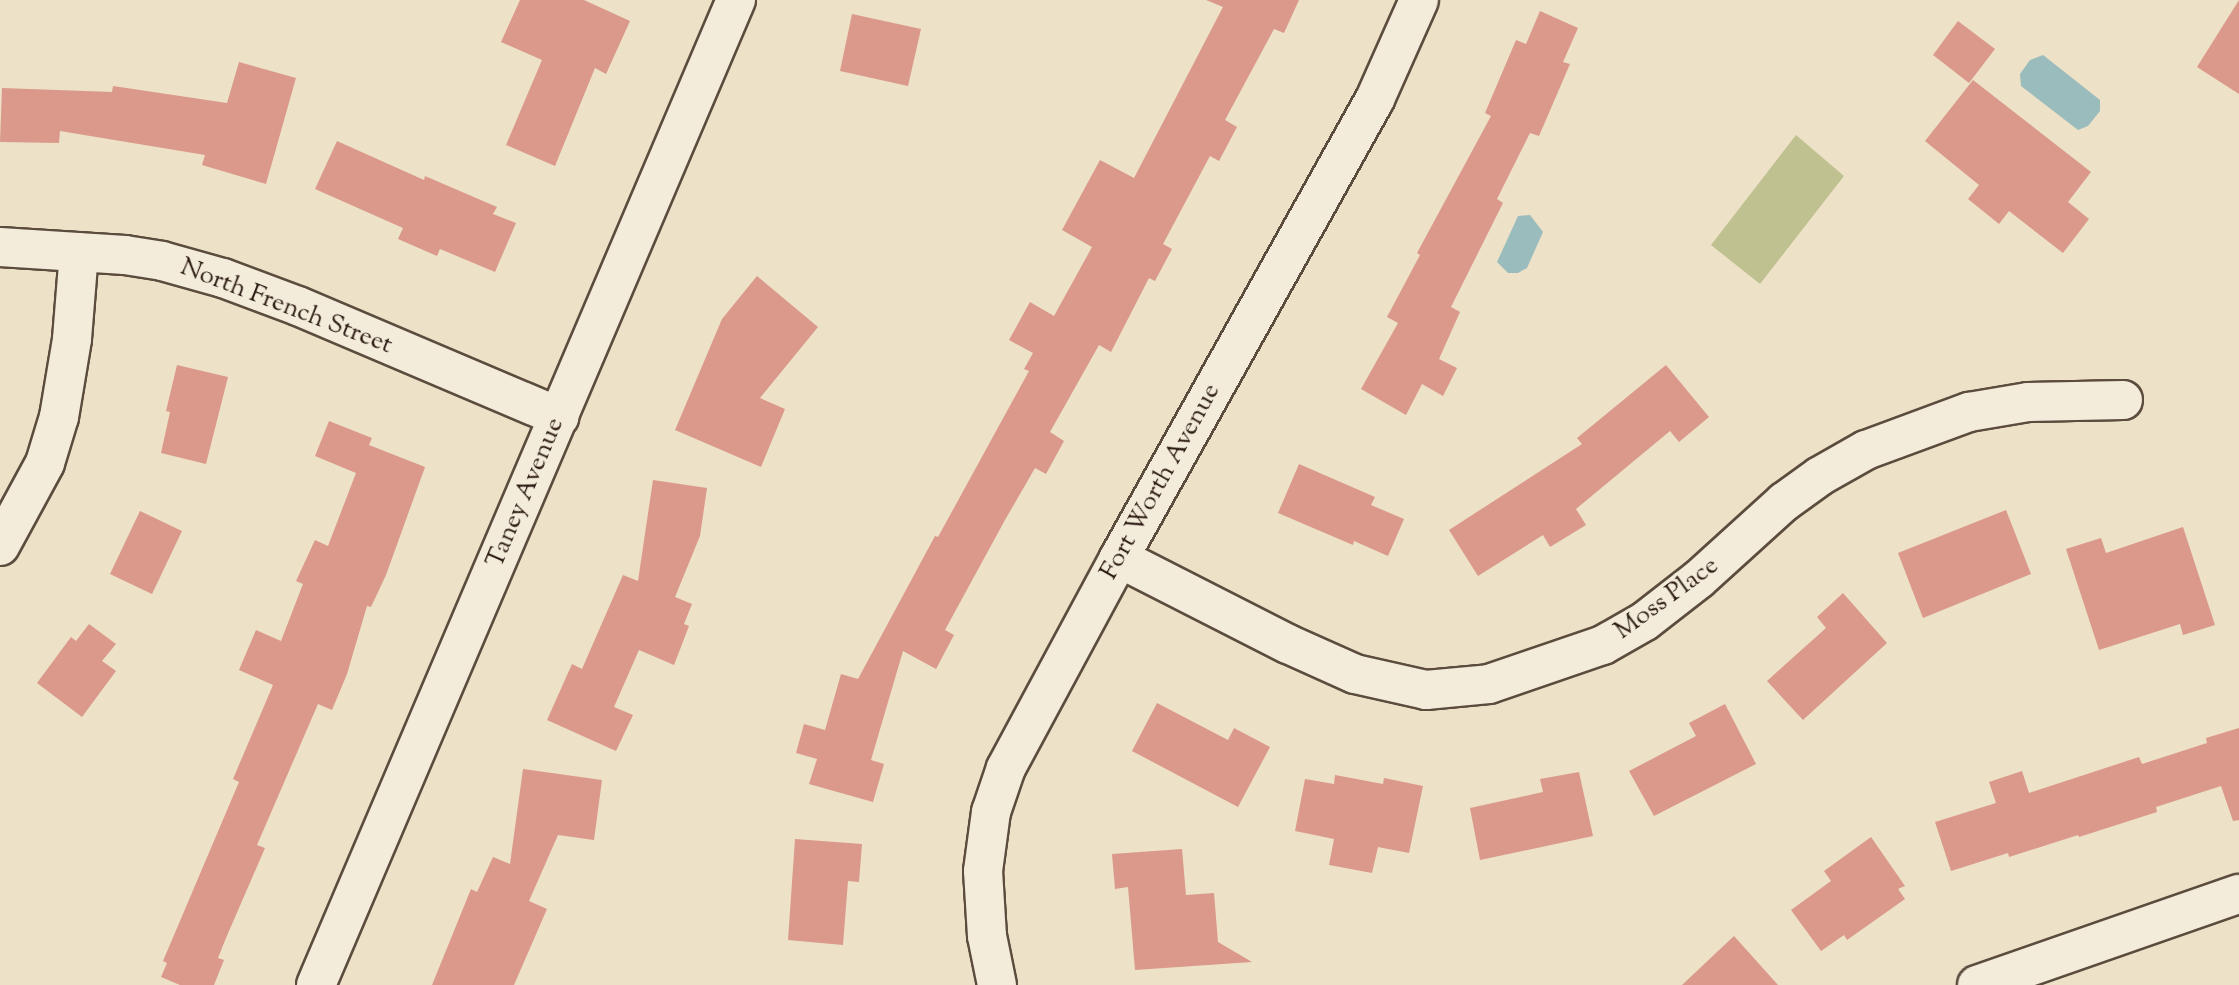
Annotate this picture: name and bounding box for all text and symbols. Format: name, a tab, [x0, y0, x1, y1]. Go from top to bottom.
street label: North French Street	[176, 252, 396, 362]
street label: Fort Worth Avenue	[1094, 379, 1228, 585]
street label: Taney Avenue	[480, 413, 572, 573]
street label: Moss Place	[1609, 551, 1725, 647]

